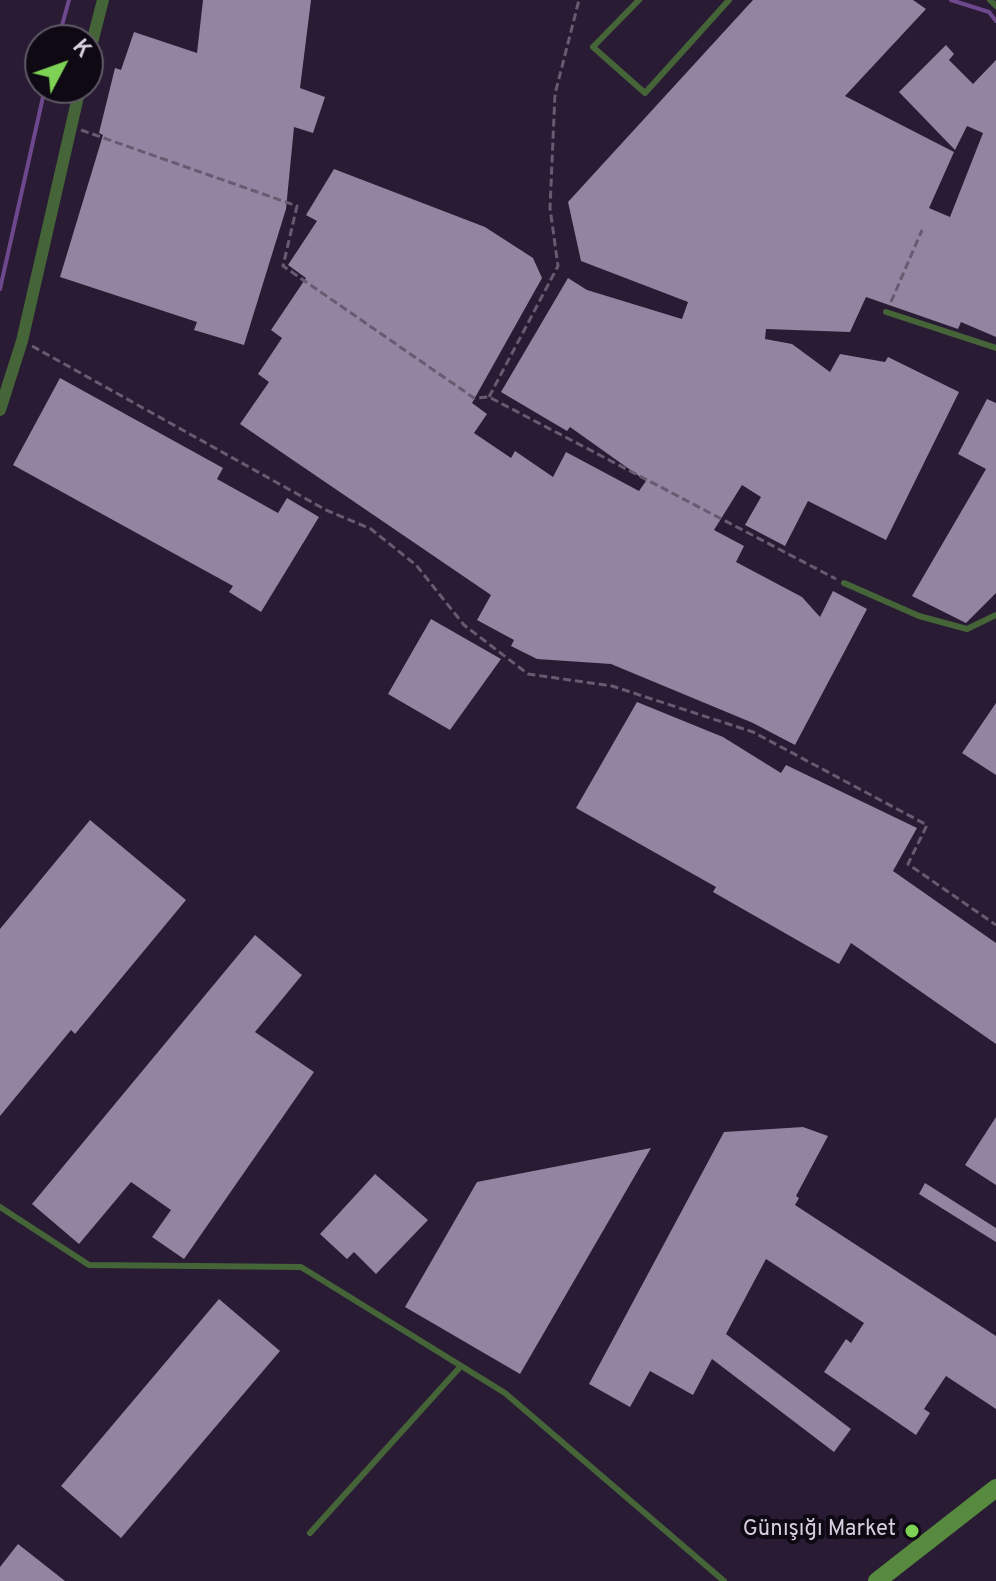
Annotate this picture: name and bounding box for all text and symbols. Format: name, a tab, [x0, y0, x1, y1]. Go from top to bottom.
north arrow	[24, 24, 104, 104]
text: K	[66, 34, 96, 64]
place label: Günışığı Market	[743, 1518, 896, 1544]
marker: Günışığı Market	[903, 1522, 921, 1540]

